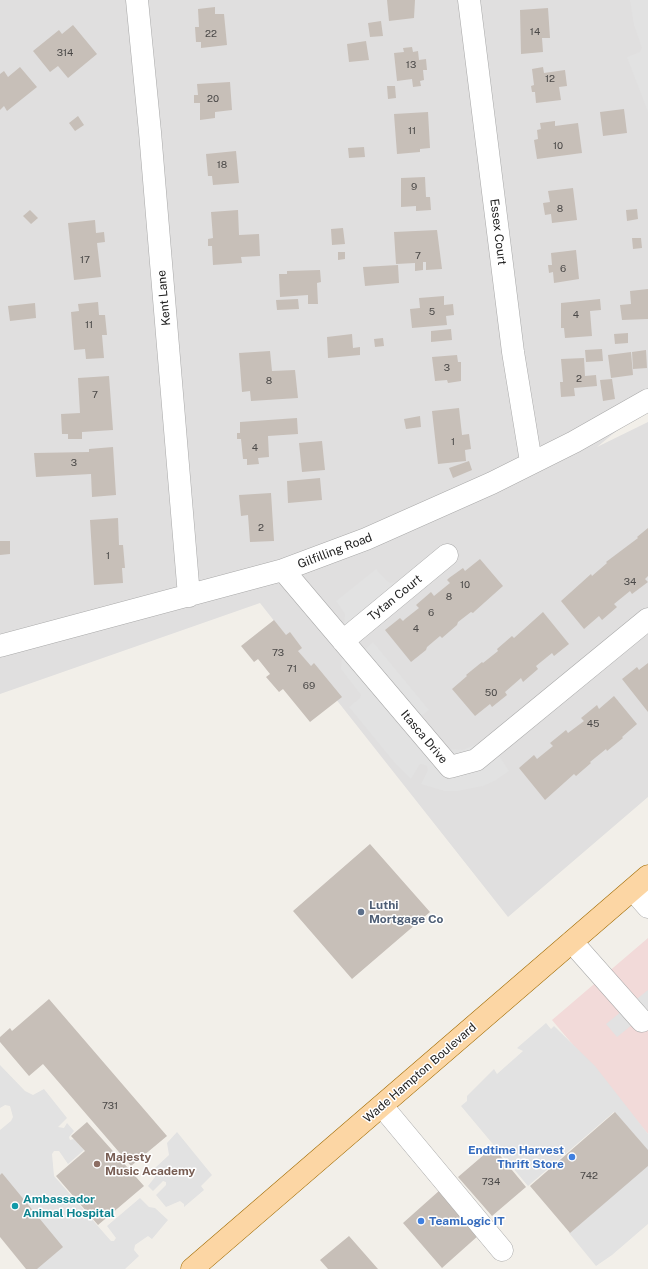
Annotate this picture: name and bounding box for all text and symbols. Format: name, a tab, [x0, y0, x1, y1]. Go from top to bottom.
house number: 14	[530, 26, 540, 38]
house number: 22	[205, 28, 217, 40]
house number: 314	[57, 47, 73, 59]
house number: 13	[406, 59, 416, 71]
house number: 12	[545, 73, 555, 85]
house number: 20	[207, 93, 219, 105]
house number: 11	[408, 125, 416, 137]
house number: 10	[553, 140, 563, 152]
house number: 18	[217, 159, 227, 171]
house number: 9	[411, 181, 417, 193]
street label: Essex Court	[487, 198, 509, 266]
house number: 8	[557, 203, 563, 215]
house number: 7	[415, 250, 421, 262]
house number: 17	[80, 254, 90, 266]
house number: 6	[560, 263, 566, 275]
street label: Kent Lane	[154, 269, 174, 327]
house number: 5	[429, 306, 435, 318]
house number: 4	[573, 309, 579, 321]
house number: 11	[85, 319, 93, 331]
house number: 3	[444, 362, 450, 374]
house number: 2	[576, 373, 582, 385]
house number: 8	[266, 375, 272, 387]
house number: 7	[92, 389, 98, 401]
house number: 1	[451, 436, 455, 448]
house number: 4	[252, 442, 258, 454]
house number: 3	[71, 457, 77, 469]
house number: 2	[258, 522, 264, 534]
street label: Gilfilling Road	[296, 530, 374, 572]
house number: 1	[106, 550, 110, 562]
street label: Tytan Court	[365, 572, 425, 624]
house number: 34	[624, 576, 636, 588]
house number: 10	[460, 579, 470, 591]
house number: 8	[446, 591, 452, 603]
house number: 6	[428, 607, 434, 619]
house number: 4	[413, 623, 419, 635]
house number: 73	[272, 647, 284, 659]
house number: 71	[287, 663, 297, 675]
house number: 69	[303, 680, 315, 692]
house number: 50	[485, 687, 497, 699]
street label: Itasca Drive	[397, 707, 451, 767]
house number: 45	[587, 718, 599, 730]
place label: Luthi Mortgage Co	[369, 898, 443, 926]
marker: Luthi Mortgage Co	[356, 907, 366, 917]
street label: Wade Hampton Boulevard	[361, 1020, 479, 1126]
house number: 731	[102, 1100, 118, 1112]
place label: Endtime Harvest Thrift Store	[468, 1143, 564, 1171]
place label: Majesty Music Academy	[105, 1150, 195, 1178]
marker: Endtime Harvest Thrift Store	[567, 1152, 577, 1162]
marker: Majesty Music Academy	[92, 1159, 102, 1169]
house number: 742	[580, 1170, 598, 1182]
house number: 734	[482, 1176, 500, 1188]
place label: Ambassador Animal Hospital	[23, 1192, 115, 1220]
marker: Ambassador Animal Hospital	[10, 1201, 20, 1211]
place label: TeamLogic IT	[429, 1214, 505, 1228]
marker: TeamLogic IT	[416, 1216, 426, 1226]

